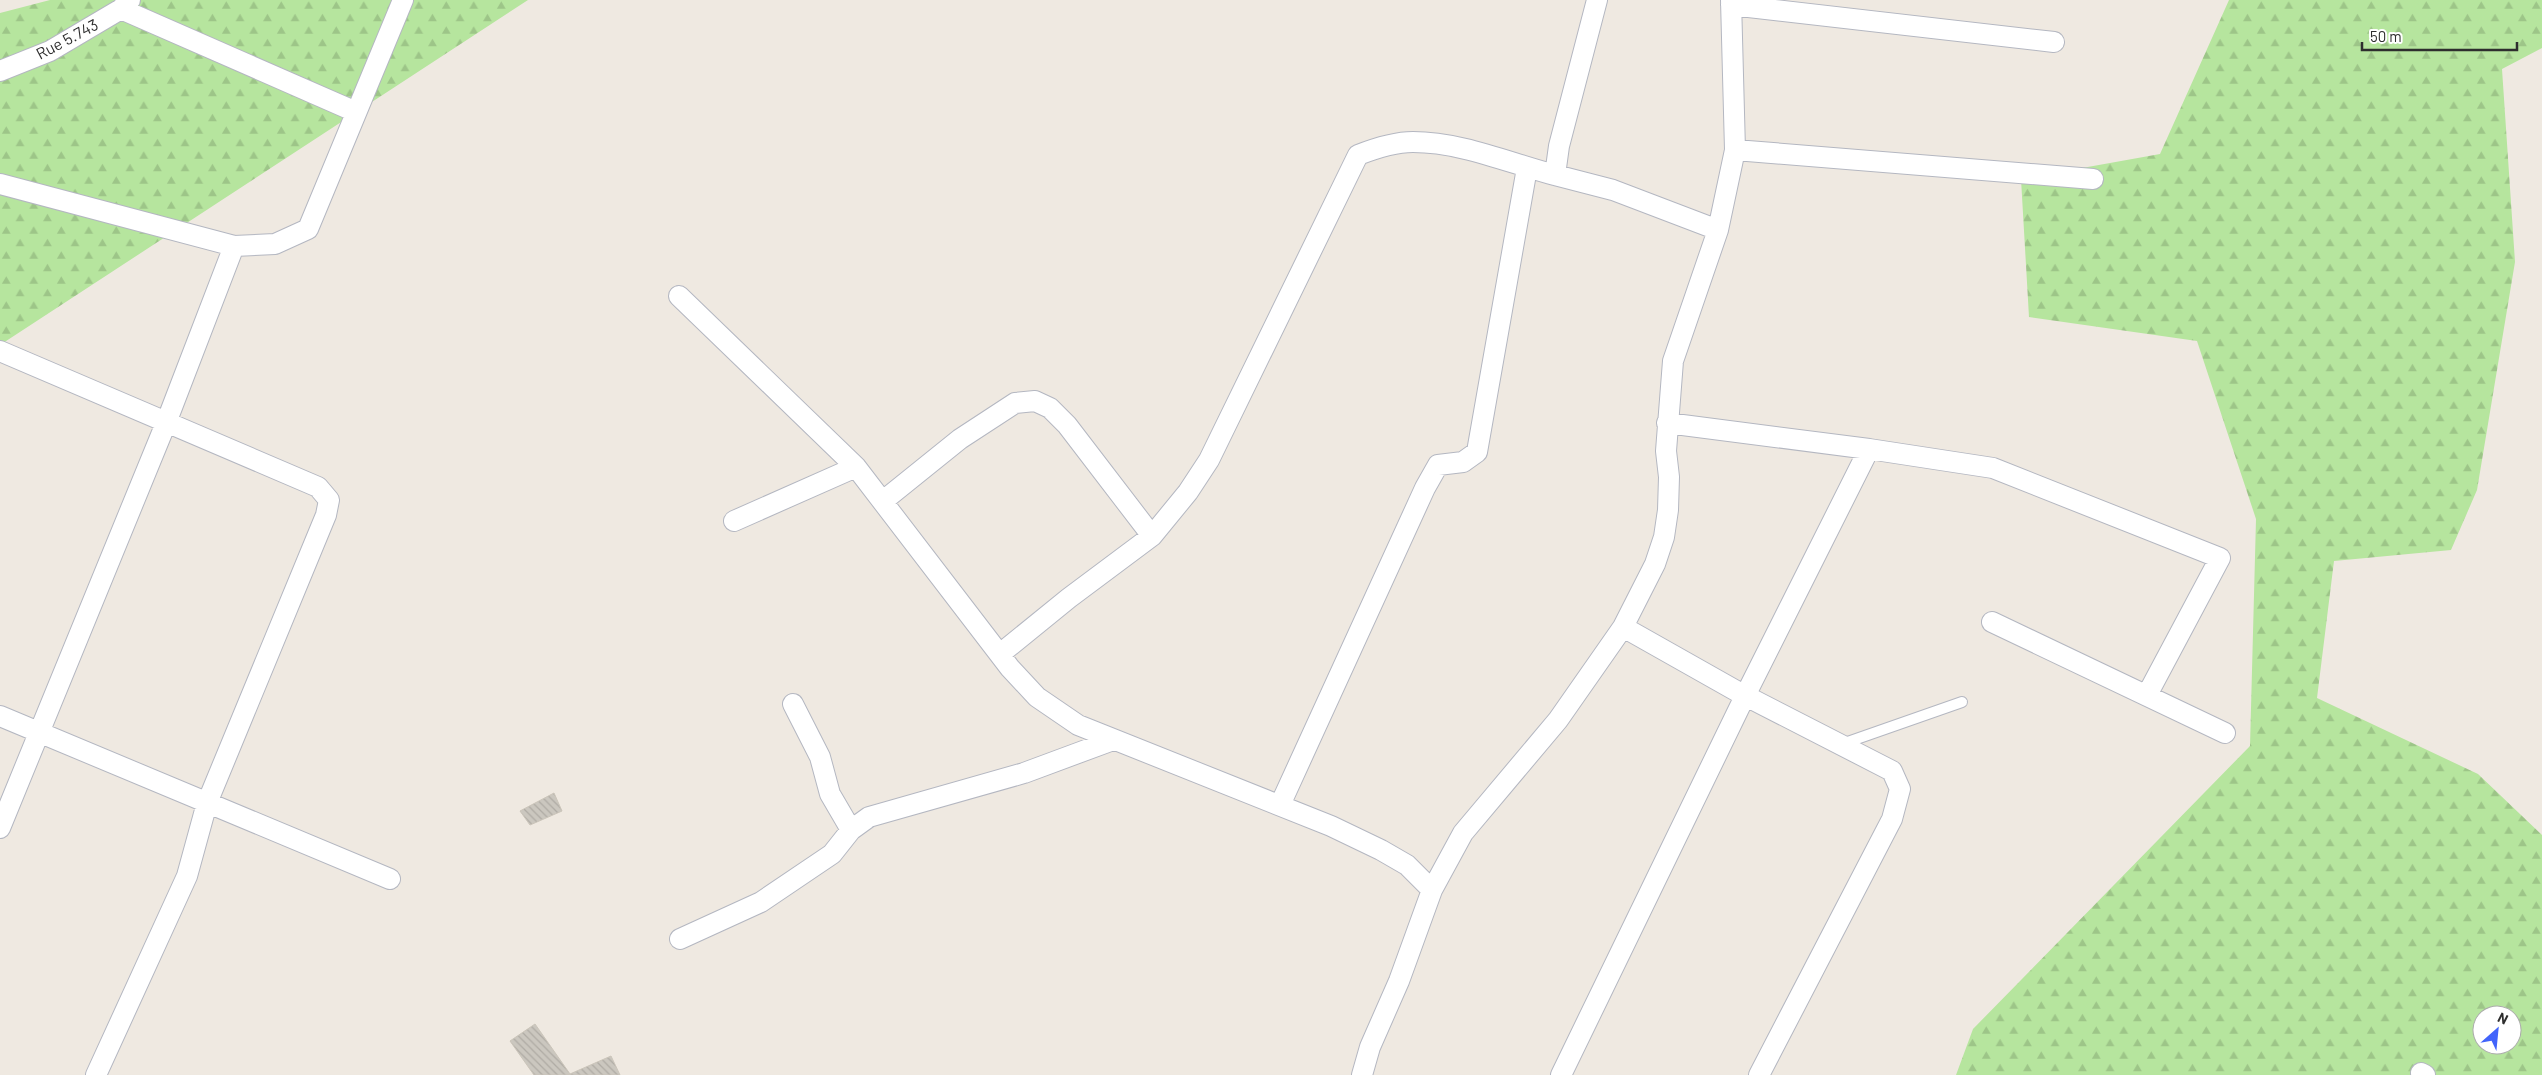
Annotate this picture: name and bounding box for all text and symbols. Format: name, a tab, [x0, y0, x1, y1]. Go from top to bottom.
street label: Rue 5.743	[33, 14, 101, 63]
scale bar	[2362, 20, 2517, 52]
text: 50 m	[2370, 27, 2402, 45]
north arrow	[2472, 1005, 2522, 1055]
text: N	[2495, 1008, 2511, 1028]

